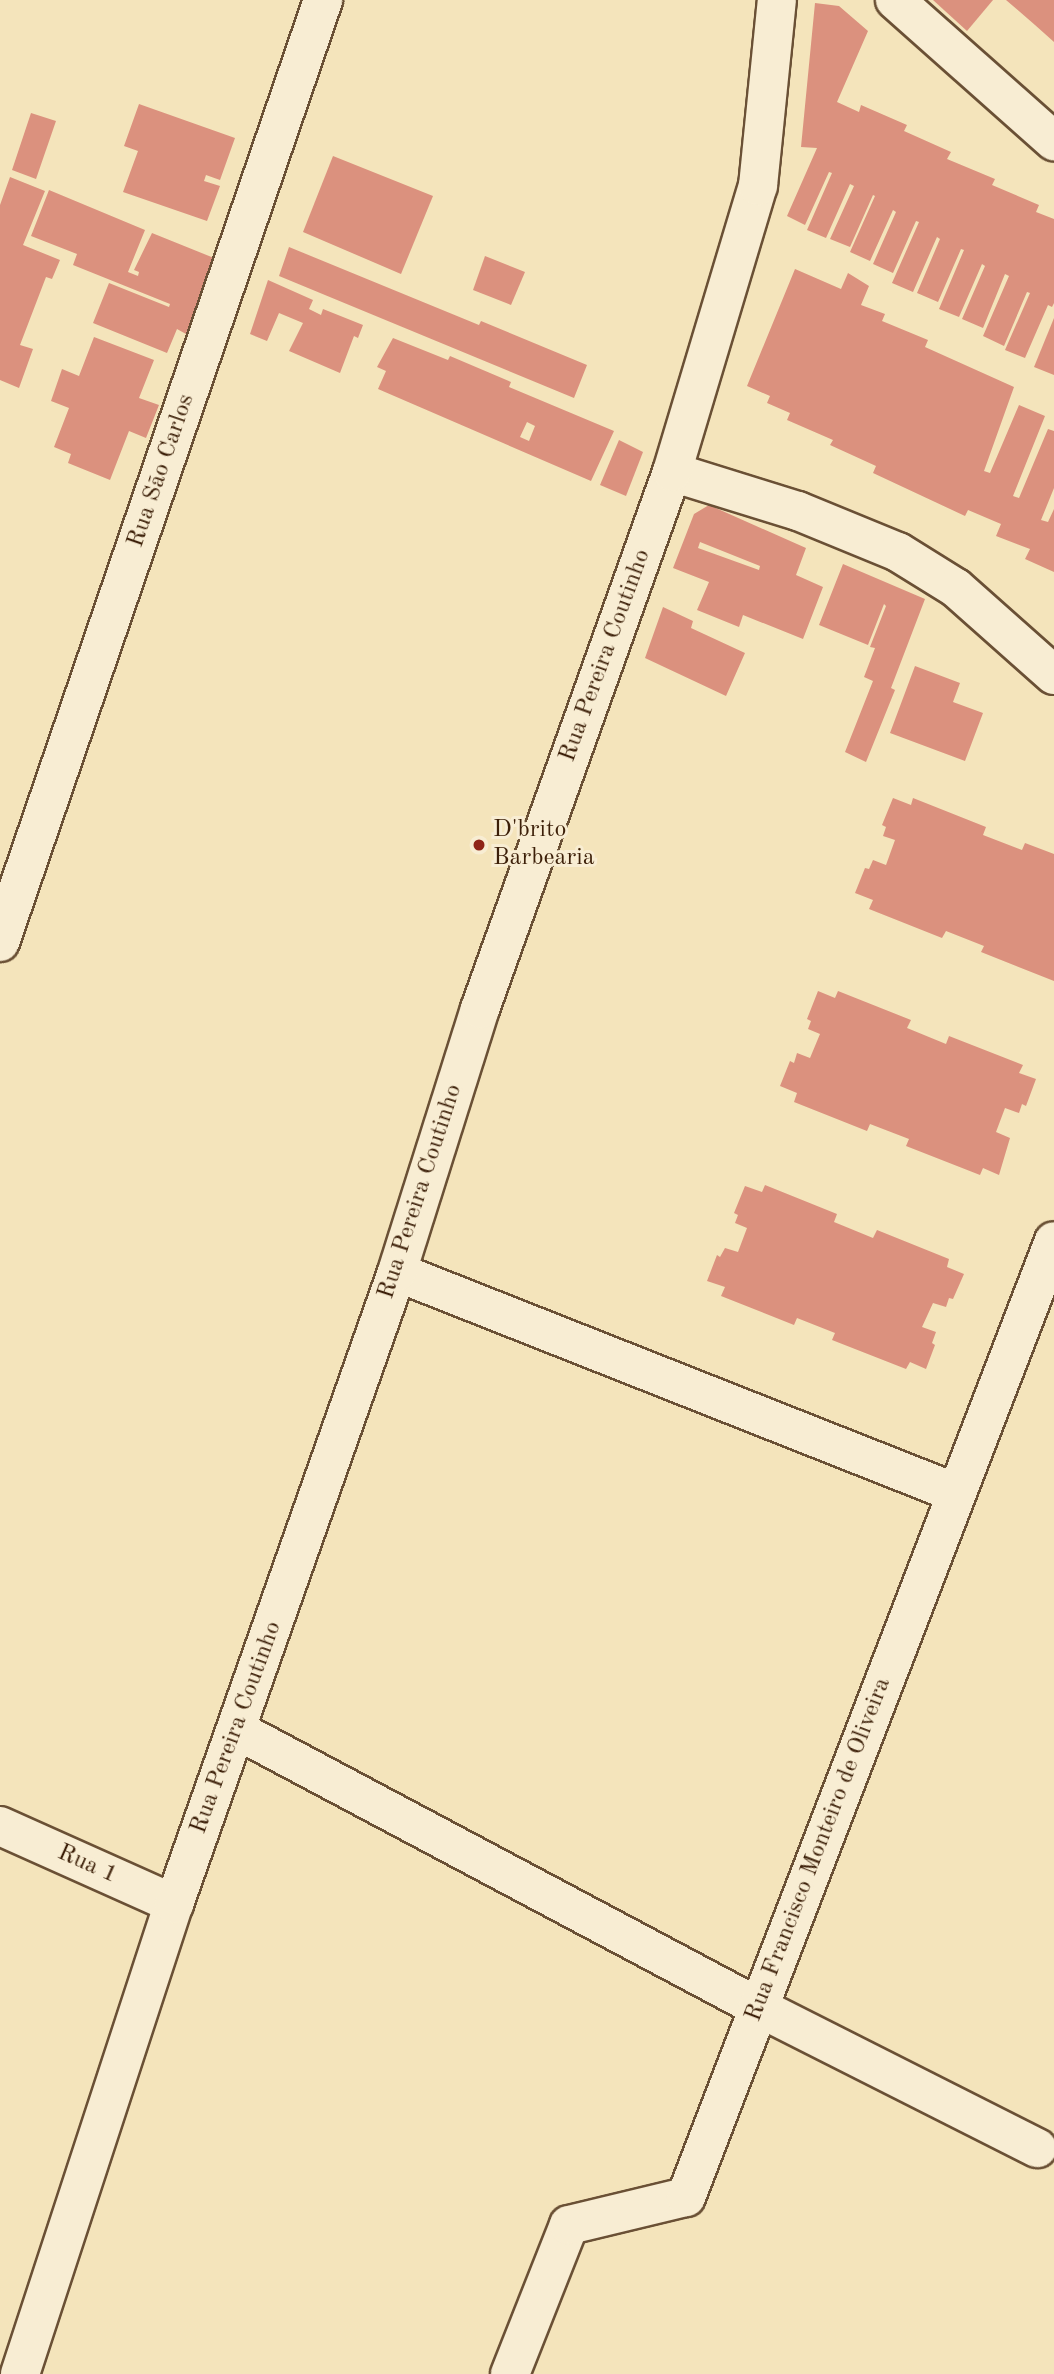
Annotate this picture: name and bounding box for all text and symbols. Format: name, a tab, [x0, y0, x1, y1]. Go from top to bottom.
street label: Rua São Carlos	[122, 390, 202, 552]
street label: Rua Pereira Coutinho	[554, 546, 658, 766]
place label: D'brito Barbearia	[493, 817, 595, 873]
marker: D'brito Barbearia	[471, 837, 487, 853]
street label: Rua Pereira Coutinho	[373, 1081, 469, 1303]
street label: Rua Pereira Coutinho	[185, 1618, 289, 1838]
street label: Rua Francisco Monteiro de Oliveira	[740, 1674, 898, 2026]
street label: Rua 1	[53, 1839, 121, 1891]

